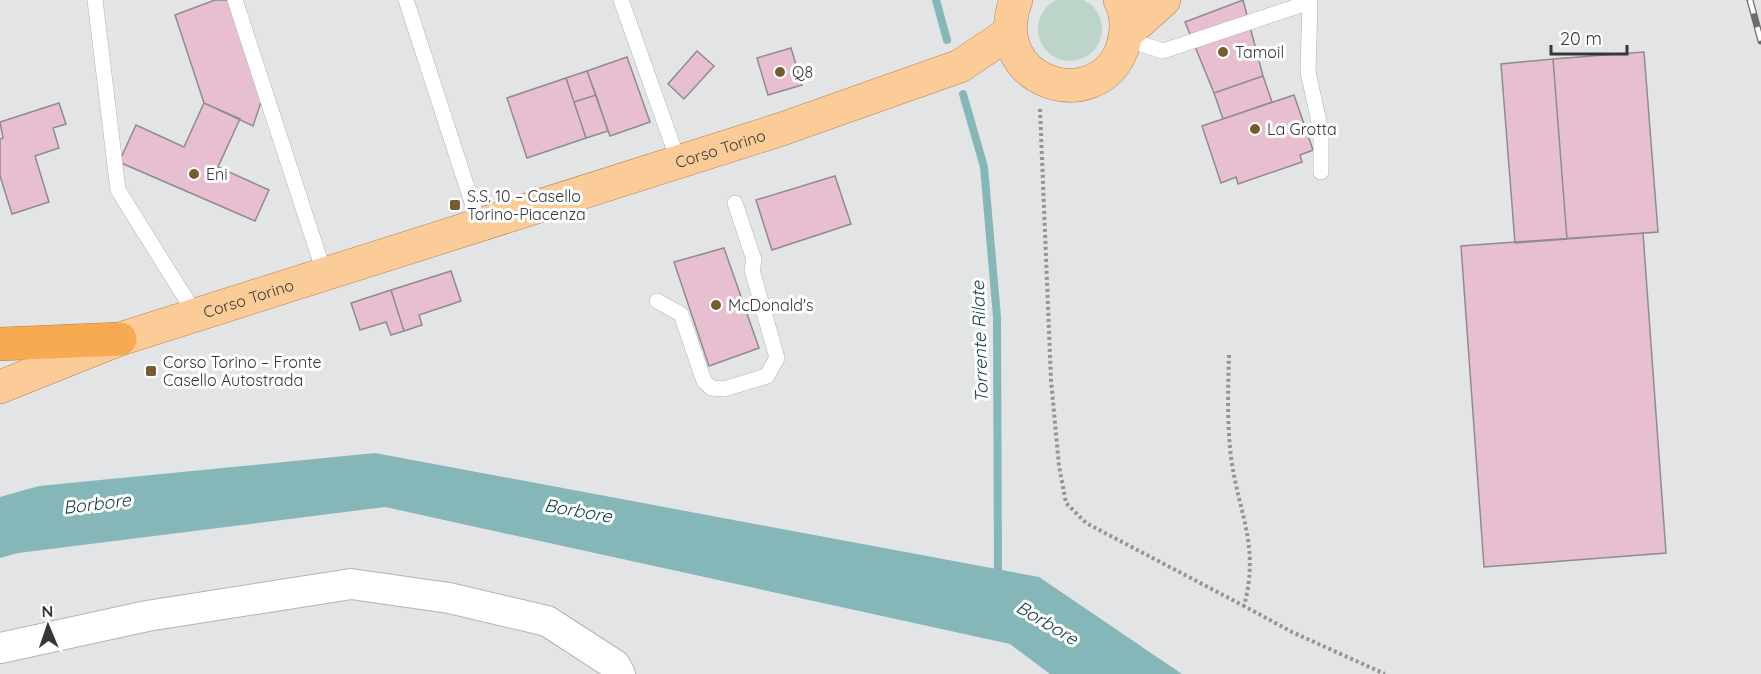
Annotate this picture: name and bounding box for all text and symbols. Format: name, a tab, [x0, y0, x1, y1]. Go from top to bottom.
scale bar	[1551, 18, 1628, 56]
text: 20 m	[1560, 27, 1602, 50]
place label: Tamoil	[1235, 42, 1284, 62]
marker: Tamoil	[1216, 45, 1230, 59]
place label: Q8	[792, 62, 813, 82]
marker: Q8	[773, 65, 787, 79]
place label: La Grotta	[1267, 119, 1337, 139]
marker: La Grotta	[1248, 122, 1262, 136]
street label: Corso Torino	[673, 125, 768, 172]
place label: Eni	[206, 164, 228, 184]
marker: Eni	[187, 167, 201, 181]
place label: S.S. 10 – Casello Torino-Piacenza	[467, 186, 586, 224]
marker: S.S. 10 – Casello Torino-Piacenza	[448, 198, 462, 212]
street label: Corso Torino	[201, 275, 296, 322]
water label: Torrente Rilate	[966, 280, 993, 403]
place label: McDonald's	[728, 295, 814, 315]
marker: McDonald's	[709, 298, 723, 312]
place label: Corso Torino – Fronte Casello Autostrada	[163, 352, 322, 390]
marker: Corso Torino – Fronte Casello Autostrada	[144, 364, 158, 378]
water label: Borbore	[62, 488, 133, 519]
water label: Borbore	[543, 493, 614, 528]
water label: Borbore	[1012, 595, 1083, 650]
north arrow	[18, 596, 78, 656]
text: N	[41, 601, 54, 621]

